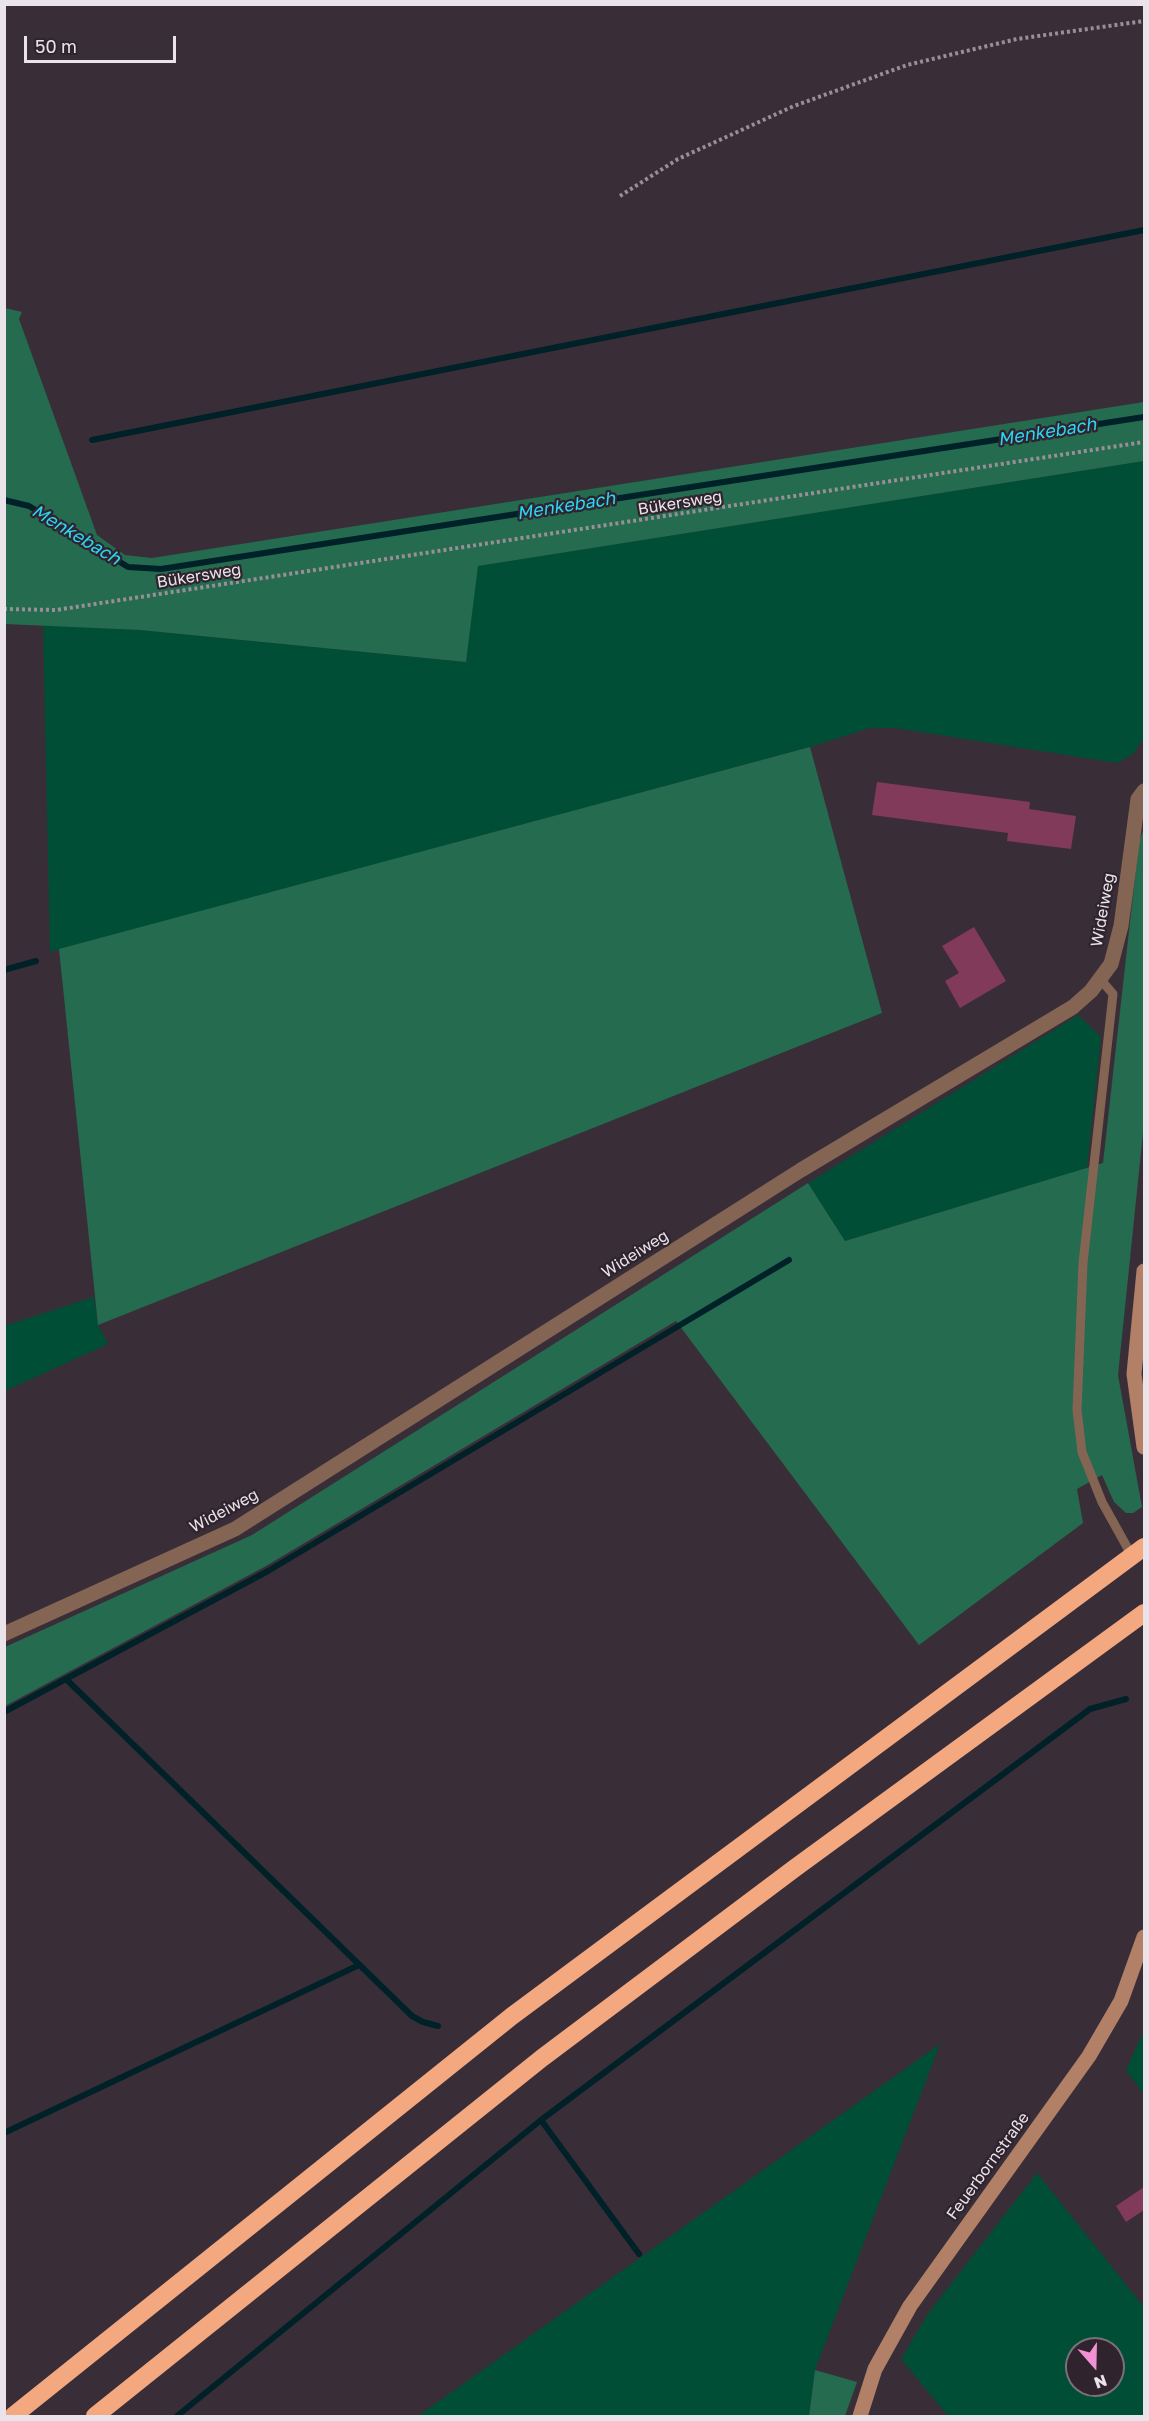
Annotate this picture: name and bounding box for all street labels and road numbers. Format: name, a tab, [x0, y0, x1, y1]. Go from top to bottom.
street label: Bükersweg	[637, 487, 723, 519]
street label: Bükersweg	[156, 560, 242, 592]
street label: Wideiweg	[1087, 871, 1119, 949]
street label: Wideiweg	[598, 1226, 672, 1282]
street label: Wideiweg	[186, 1485, 262, 1537]
street label: Feuerbornstraße	[943, 2109, 1033, 2223]

